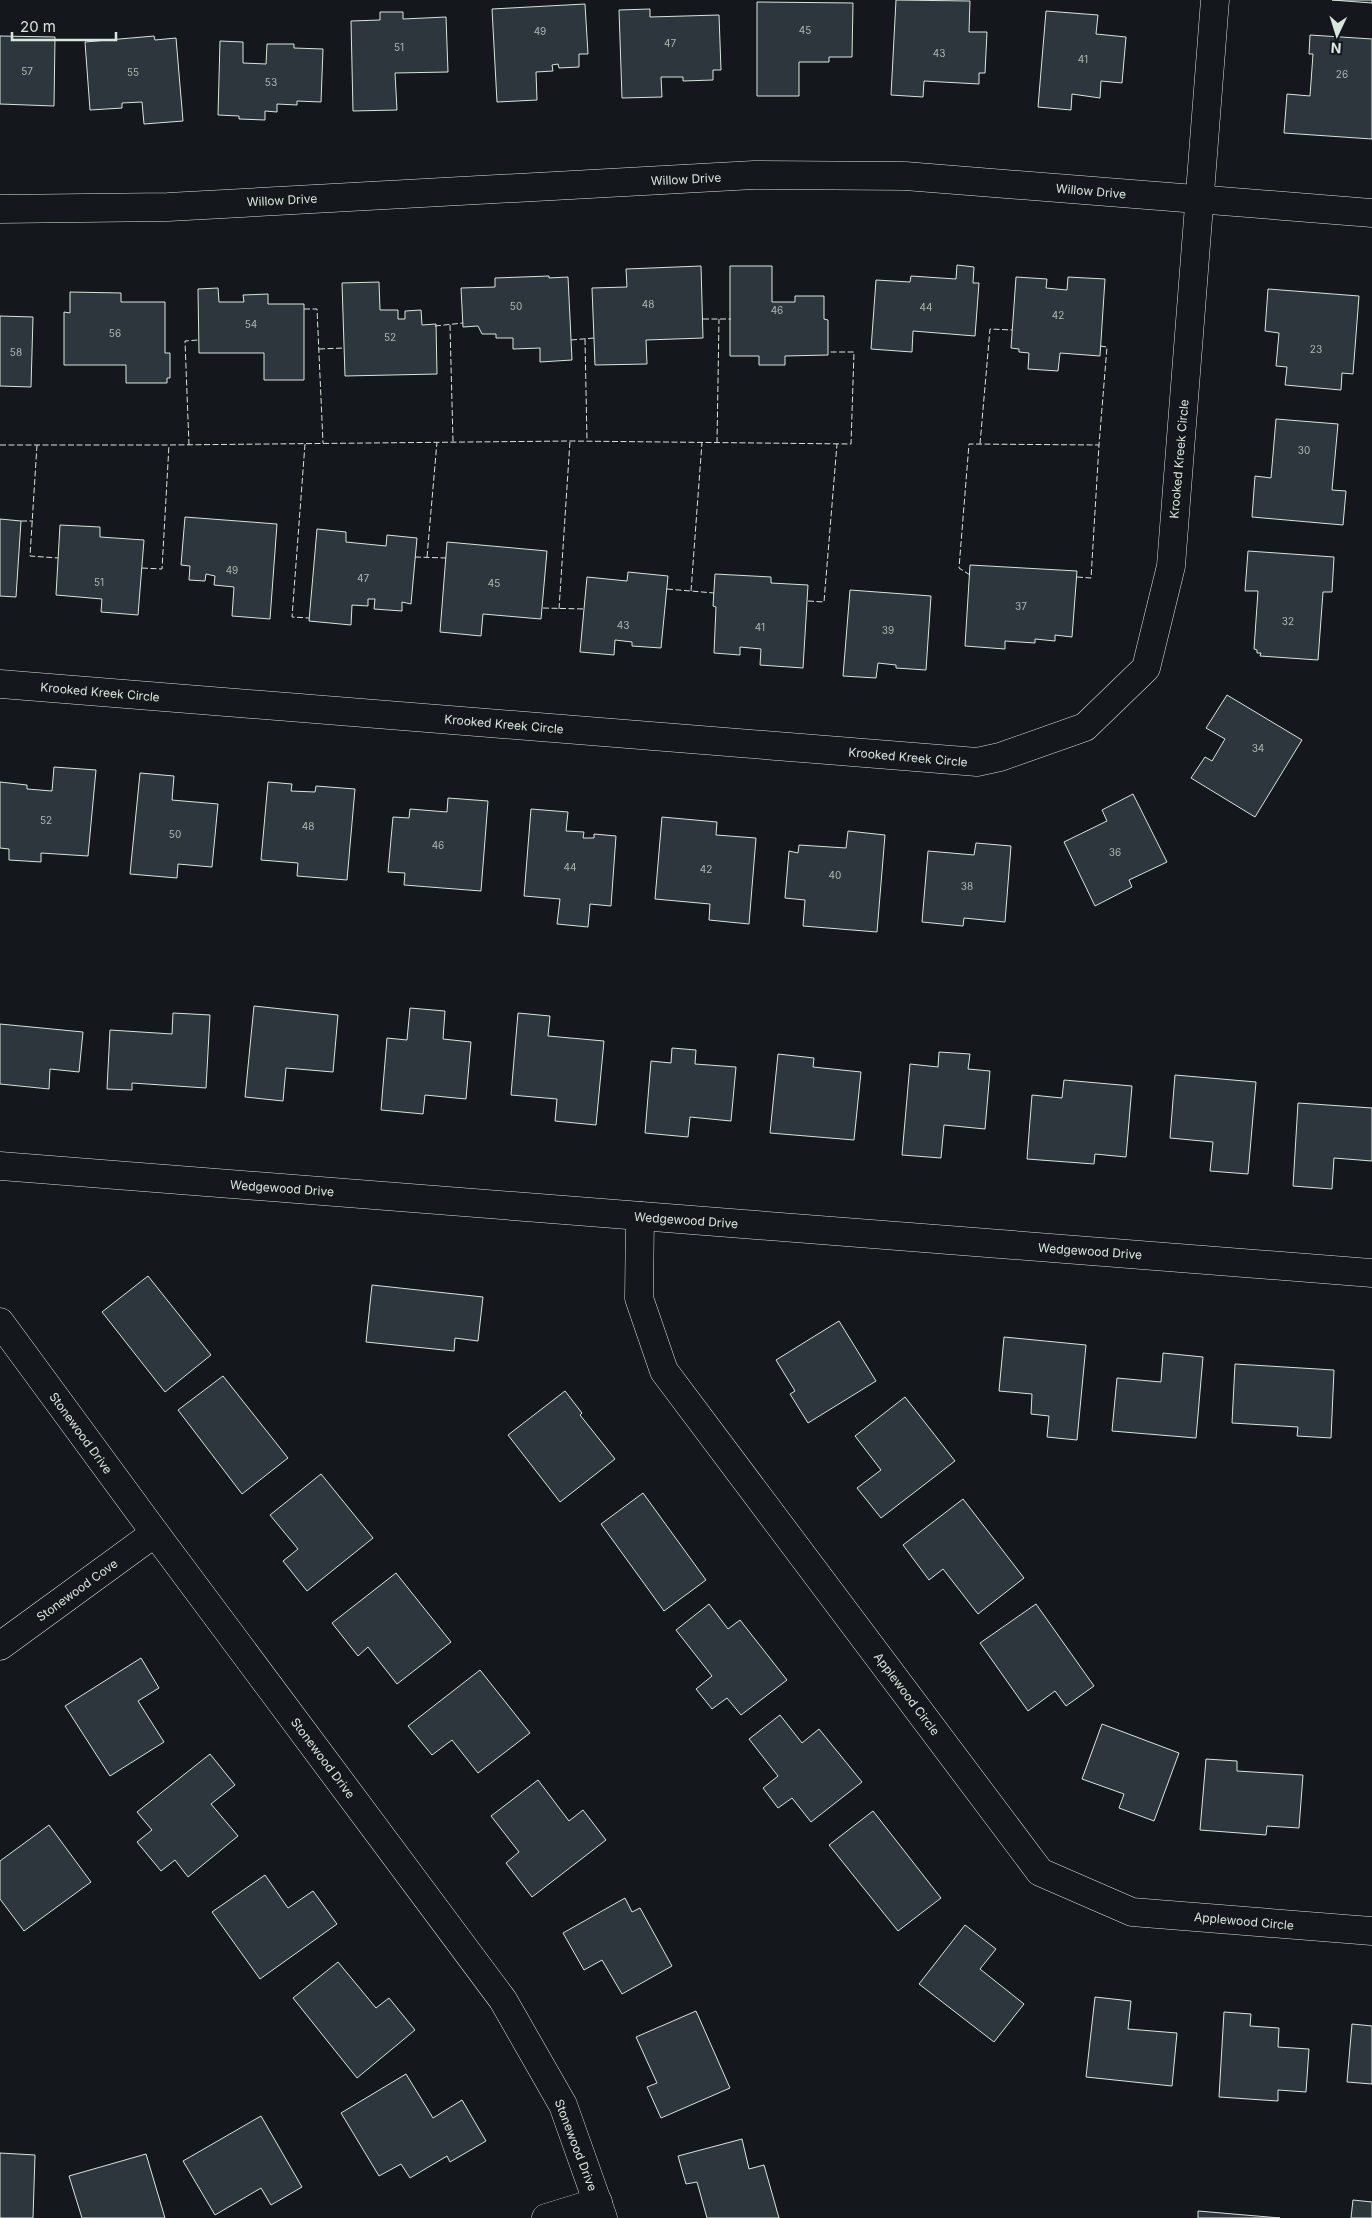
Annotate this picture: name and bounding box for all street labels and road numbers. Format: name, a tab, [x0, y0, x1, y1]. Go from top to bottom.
street label: Willow Drive	[650, 170, 722, 188]
street label: Willow Drive	[1055, 180, 1127, 202]
street label: Willow Drive	[246, 191, 318, 209]
street label: Krooked Kreek Circle	[1166, 399, 1192, 519]
street label: Krooked Kreek Circle	[40, 679, 160, 705]
street label: Krooked Kreek Circle	[444, 711, 564, 737]
street label: Krooked Kreek Circle	[848, 744, 968, 770]
street label: Wedgewood Drive	[230, 1177, 334, 1199]
street label: Wedgewood Drive	[634, 1209, 738, 1231]
street label: Wedgewood Drive	[1038, 1240, 1142, 1262]
street label: Stonewood Drive	[46, 1389, 116, 1477]
street label: Stonewood Cove	[34, 1556, 120, 1624]
street label: Applewood Circle	[871, 1650, 943, 1738]
street label: Stonewood Drive	[288, 1715, 358, 1801]
street label: Applewood Circle	[1193, 1909, 1295, 1933]
street label: Stonewood Drive	[552, 2097, 600, 2193]

